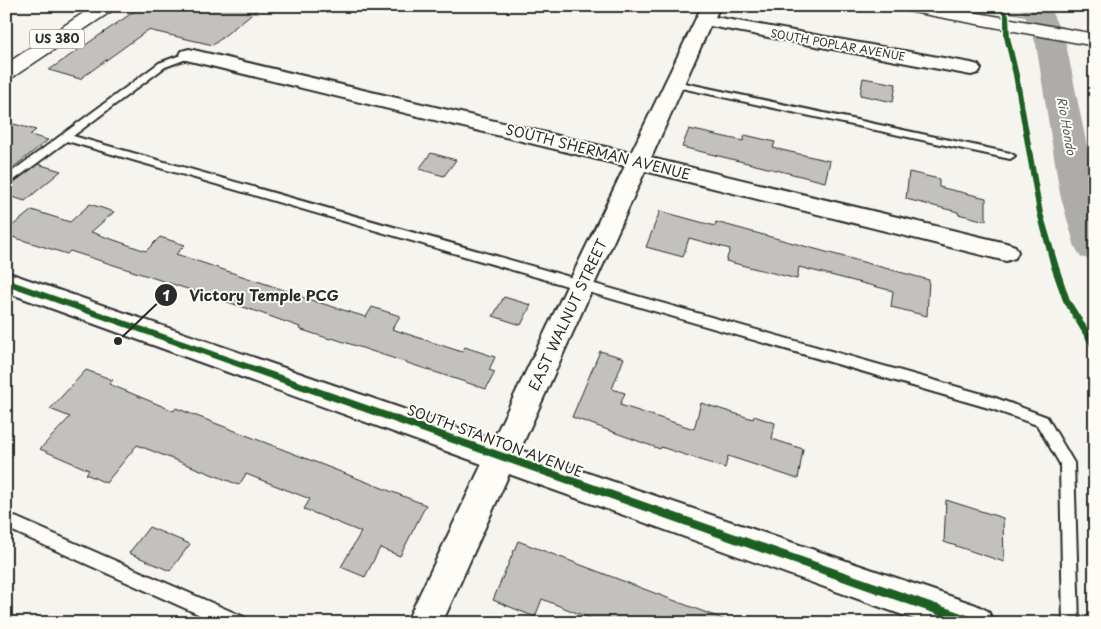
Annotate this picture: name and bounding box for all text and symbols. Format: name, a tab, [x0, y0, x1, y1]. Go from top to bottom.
street label: SOUTH POPLAR AVENUE	[769, 24, 907, 65]
road number: US 380	[30, 30, 84, 48]
water label: Rio Hondo	[1053, 95, 1081, 158]
street label: SOUTH SHERMAN AVENUE	[504, 118, 693, 185]
street label: EAST WALNUT STREET	[523, 235, 612, 394]
callout: Victory Temple PCG	[154, 280, 348, 310]
text: 1	[162, 283, 170, 306]
text: Victory Temple PCG	[189, 283, 339, 306]
street label: SOUTH STANTON AVENUE	[404, 399, 586, 482]

